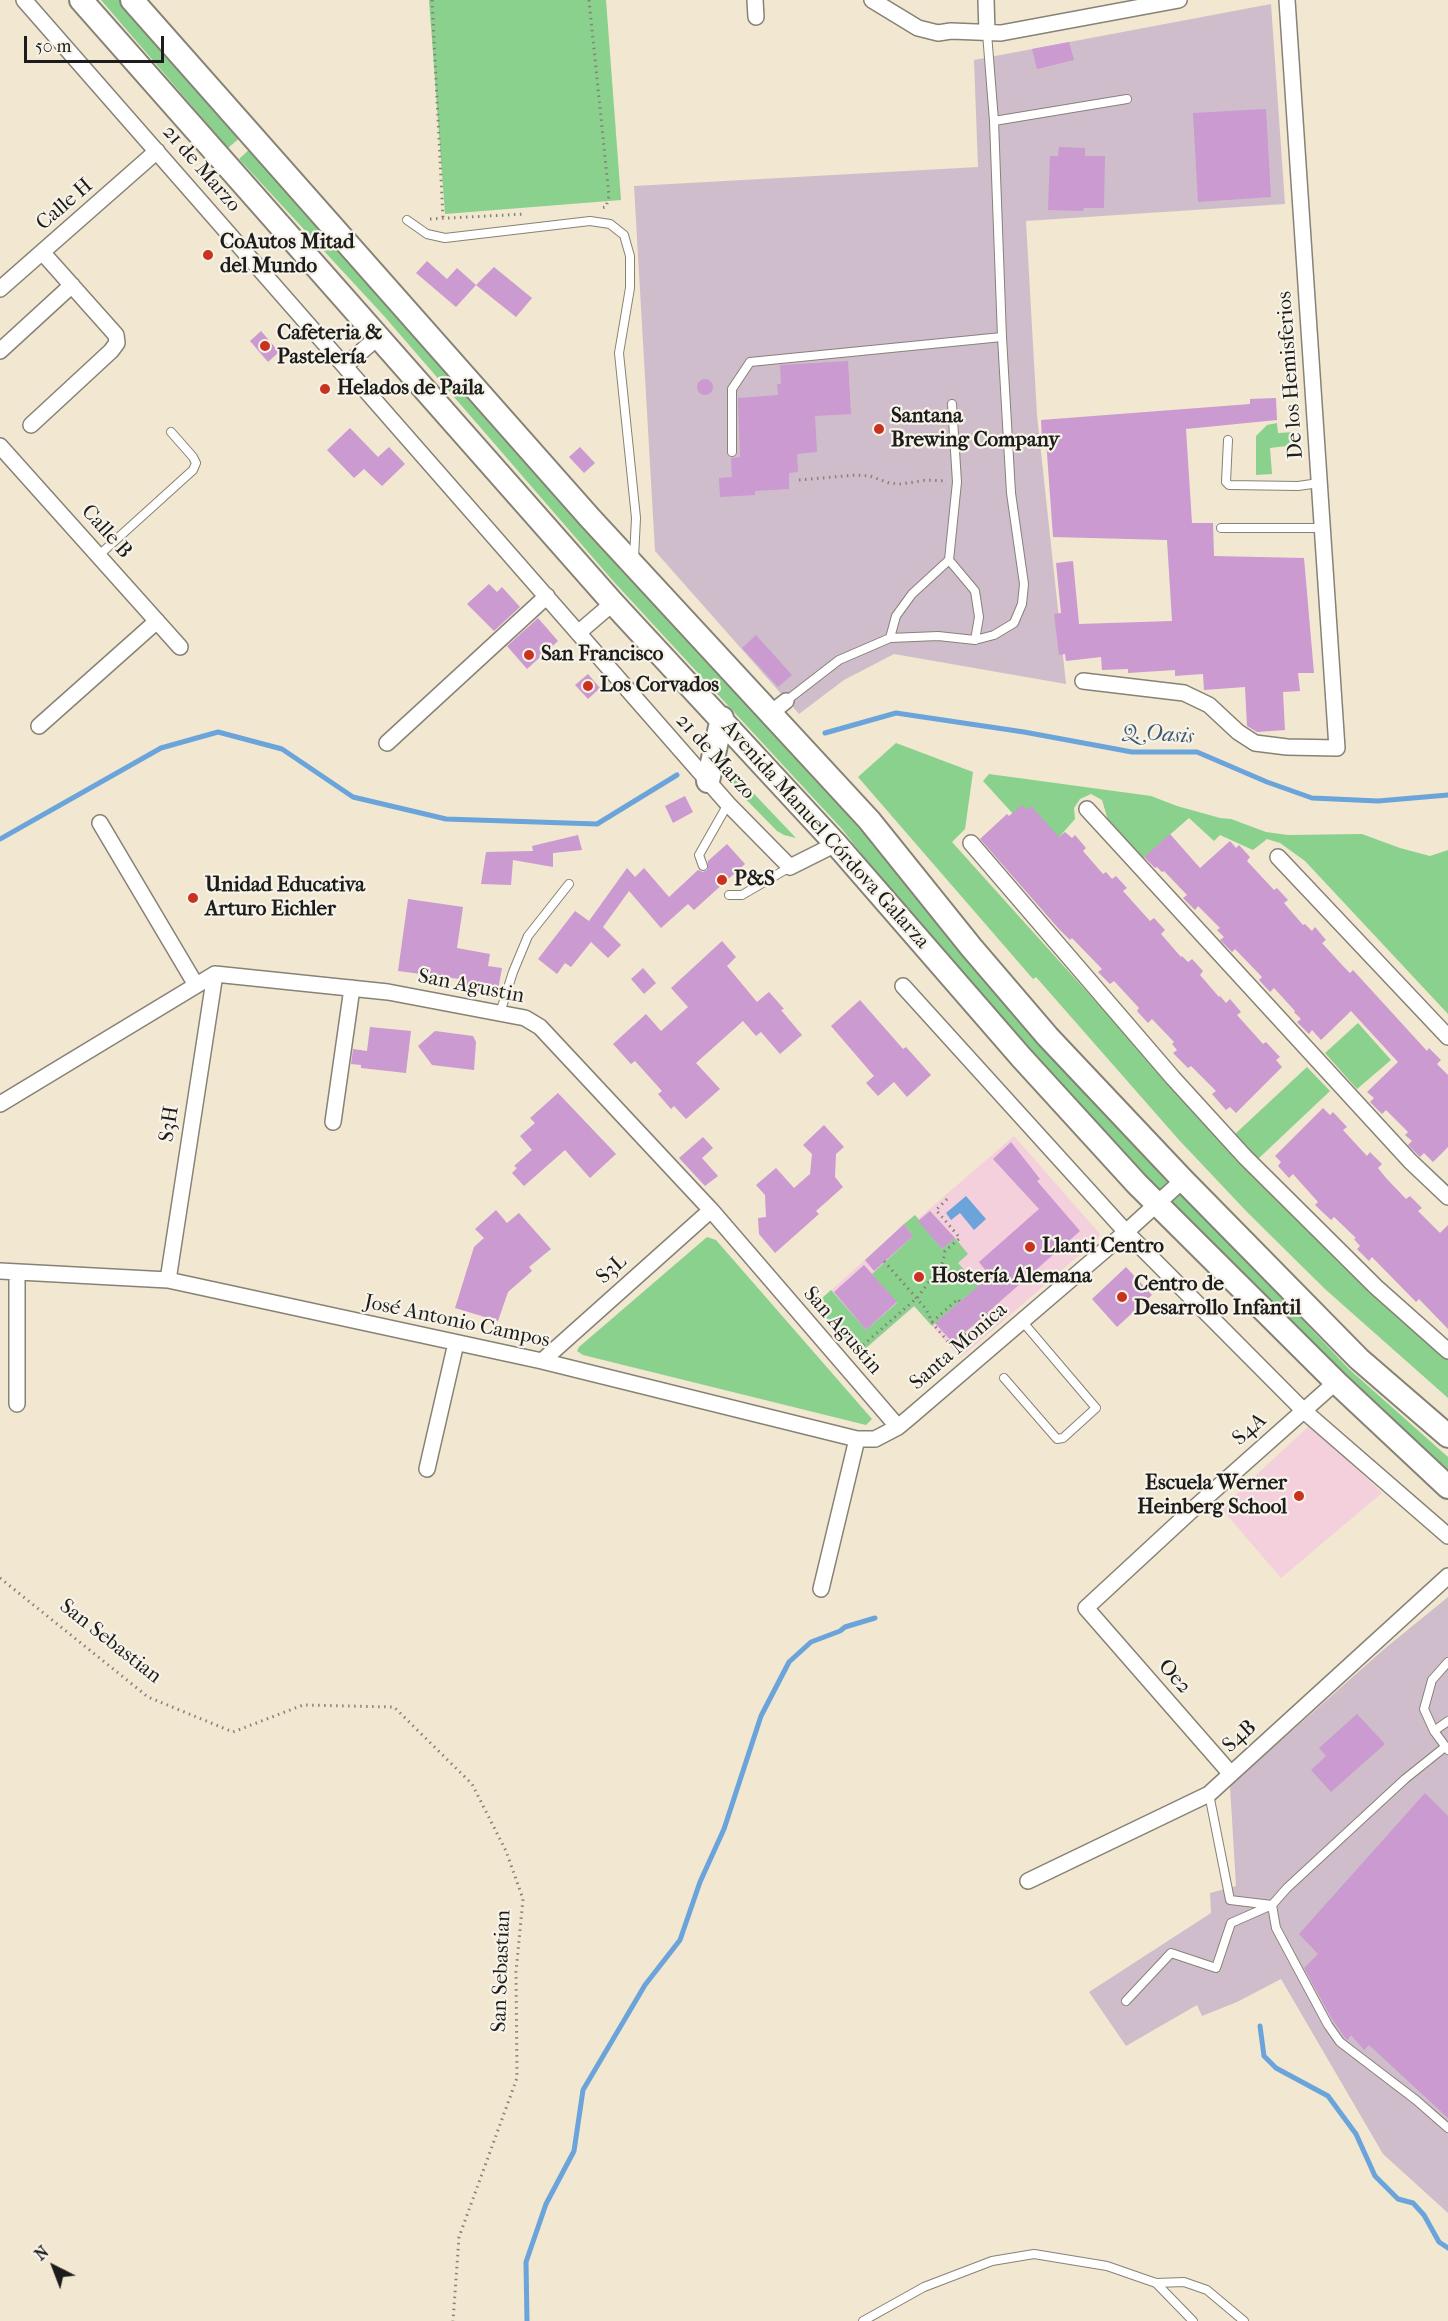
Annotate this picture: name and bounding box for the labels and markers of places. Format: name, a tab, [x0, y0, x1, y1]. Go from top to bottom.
place label: CoAutos Mitad del Mundo	[220, 230, 354, 280]
marker: CoAutos Mitad del Mundo	[201, 248, 215, 262]
place label: Cafeteria & Pastelería	[277, 321, 382, 371]
marker: Cafeteria & Pastelería	[258, 339, 272, 353]
place label: Helados de Paila	[337, 376, 484, 402]
marker: Helados de Paila	[318, 382, 332, 396]
place label: Santana Brewing Company	[891, 404, 1059, 454]
marker: Santana Brewing Company	[872, 422, 886, 436]
place label: San Francisco	[541, 642, 663, 668]
marker: San Francisco	[522, 648, 536, 662]
place label: Los Corvados	[600, 673, 719, 699]
marker: Los Corvados	[581, 679, 595, 693]
place label: P&S	[734, 867, 775, 893]
place label: Unidad Educativa Arturo Eichler	[205, 873, 365, 923]
marker: P&S	[715, 873, 729, 887]
marker: Unidad Educativa Arturo Eichler	[186, 891, 200, 905]
place label: Llanti Centro	[1042, 1234, 1164, 1260]
marker: Llanti Centro	[1023, 1240, 1037, 1254]
place label: Hostería Alemana	[931, 1264, 1092, 1290]
marker: Hostería Alemana	[912, 1270, 926, 1284]
place label: Centro de Desarrollo Infantil	[1134, 1272, 1301, 1322]
marker: Centro de Desarrollo Infantil	[1115, 1290, 1129, 1304]
place label: Escuela Werner Heinberg School	[1137, 1471, 1287, 1521]
marker: Escuela Werner Heinberg School	[1292, 1489, 1306, 1503]

